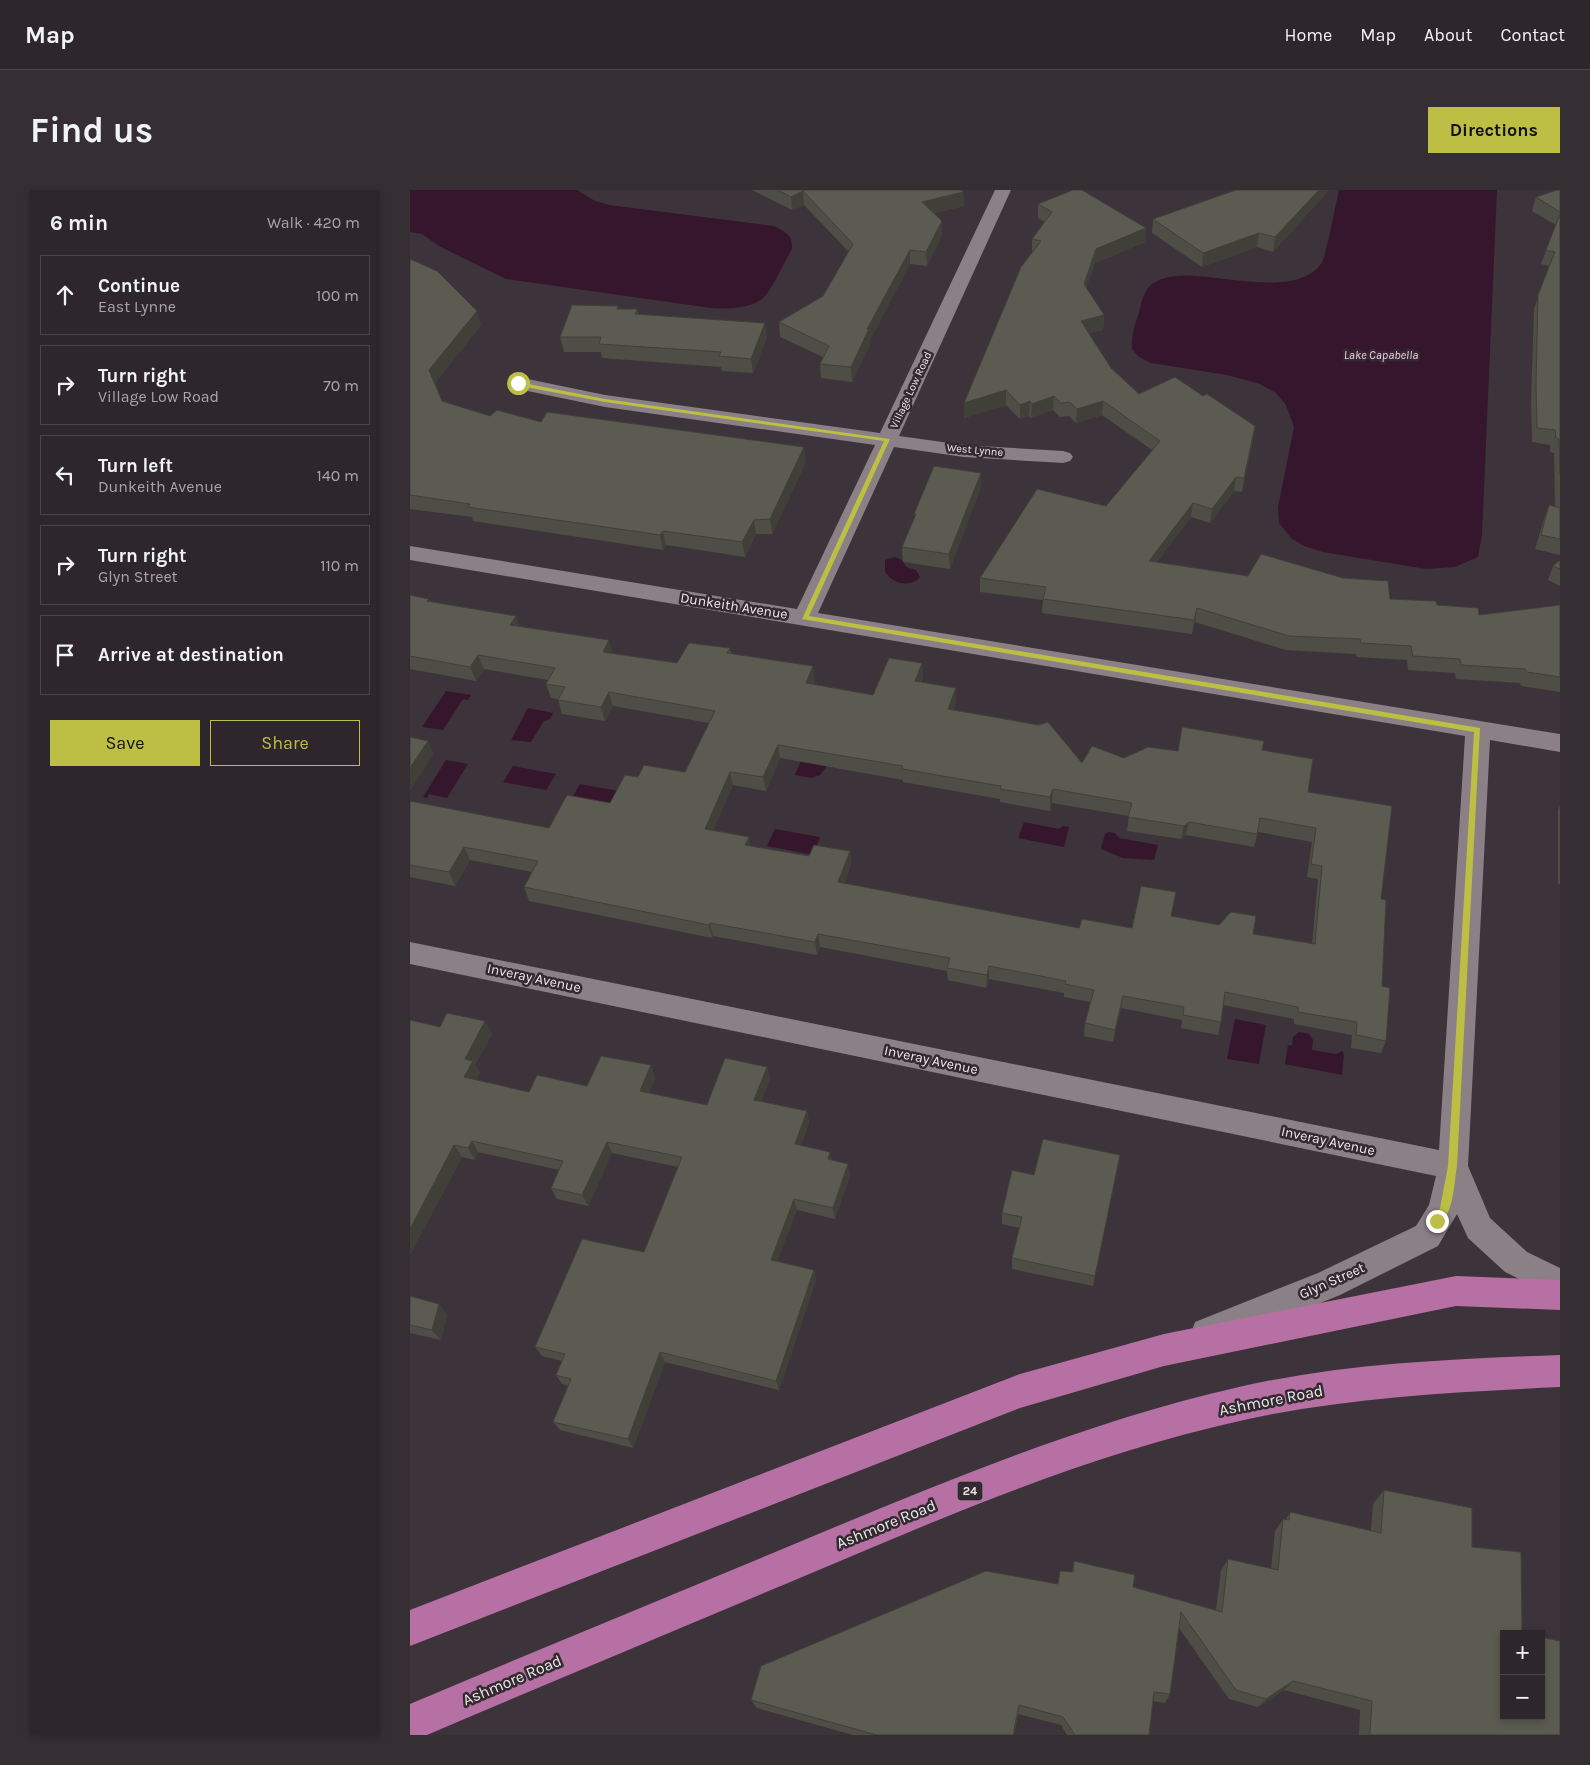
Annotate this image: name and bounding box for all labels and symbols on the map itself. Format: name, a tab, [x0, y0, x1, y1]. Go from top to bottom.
water label: Lake Capabella	[1344, 348, 1418, 362]
street label: Village Low Road	[888, 350, 934, 430]
route start	[507, 372, 530, 395]
street label: West Lynne	[946, 441, 1004, 459]
street label: Dunkeith Avenue	[679, 589, 789, 623]
street label: Inveray Avenue	[486, 960, 582, 996]
street label: Inveray Avenue	[883, 1042, 979, 1078]
street label: Inveray Avenue	[1280, 1123, 1376, 1159]
route end	[1426, 1210, 1449, 1233]
street label: Glyn Street	[1297, 1259, 1367, 1303]
street label: Ashmore Road	[1217, 1381, 1325, 1419]
road number: 24	[958, 1482, 982, 1500]
street label: Ashmore Road	[833, 1495, 939, 1553]
street label: Ashmore Road	[460, 1651, 564, 1709]

